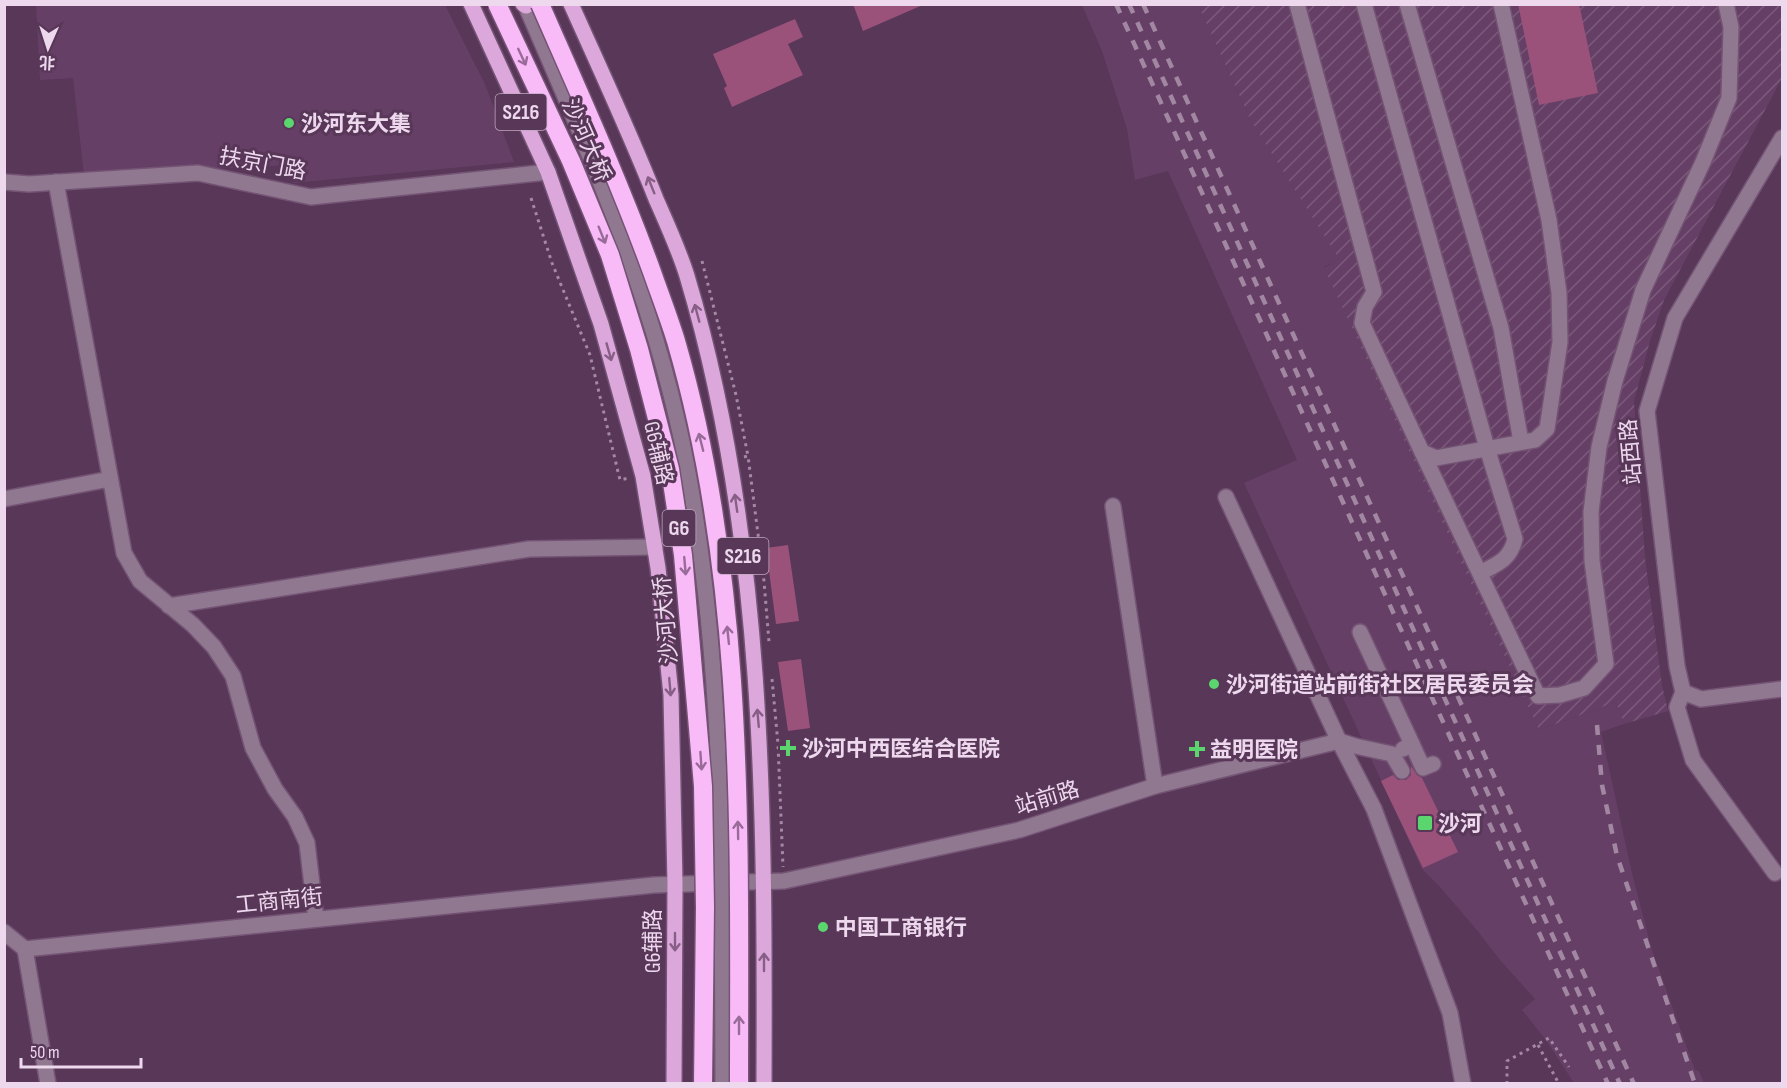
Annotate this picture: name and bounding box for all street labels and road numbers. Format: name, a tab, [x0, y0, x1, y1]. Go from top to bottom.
road number: S216	[496, 94, 546, 130]
street label: 沙河大桥	[555, 95, 616, 186]
street label: 扶京门路	[217, 143, 308, 186]
street label: 站西路	[1615, 418, 1648, 486]
street label: G6辅路	[637, 419, 678, 488]
road number: G6	[662, 510, 696, 546]
road number: S216	[718, 538, 768, 574]
street label: 沙河大桥	[649, 575, 684, 665]
street label: 站前路	[1012, 776, 1083, 821]
street label: 工商南街	[234, 883, 324, 920]
street label: G6辅路	[640, 909, 667, 973]

